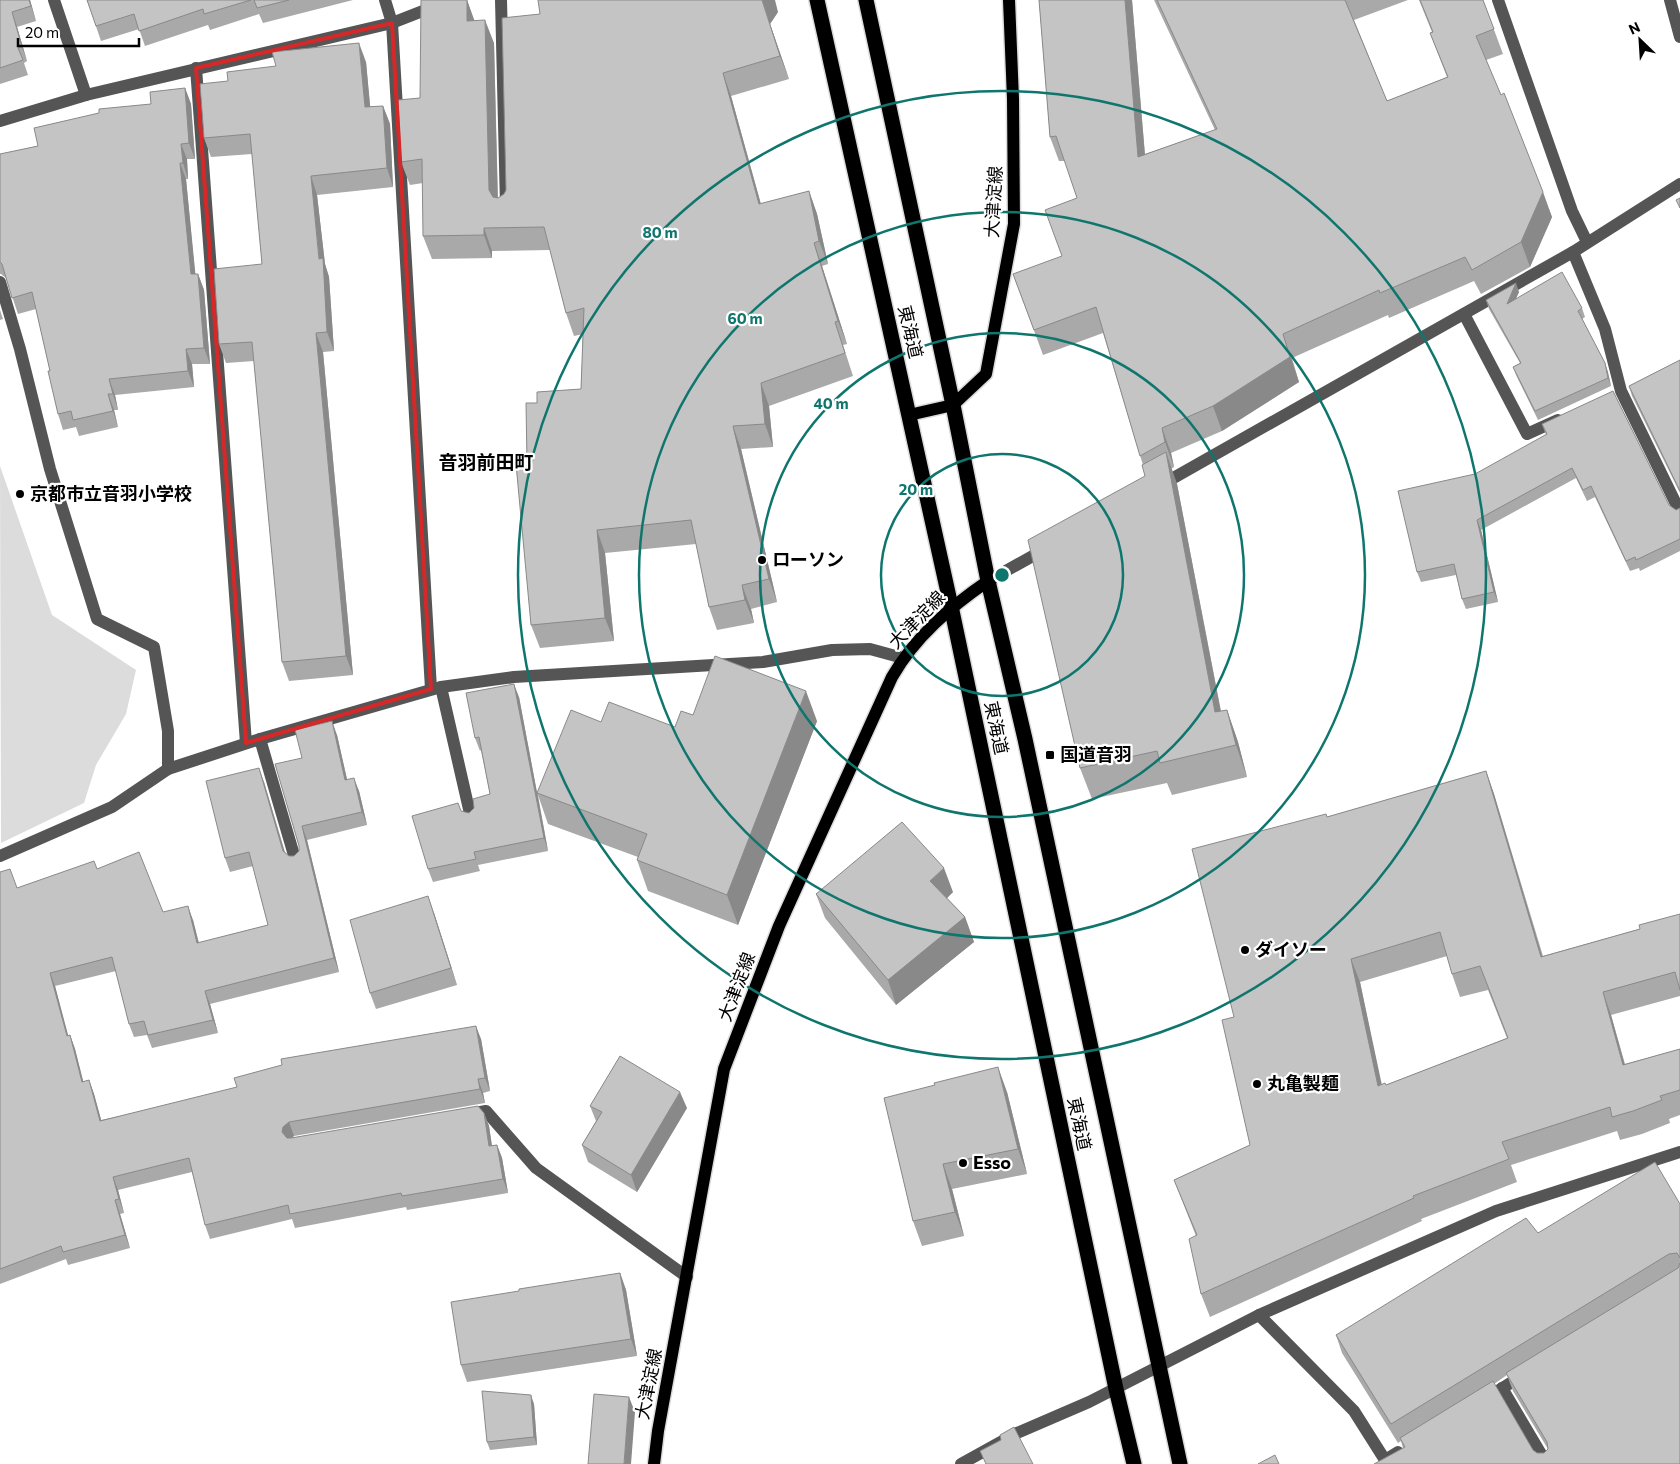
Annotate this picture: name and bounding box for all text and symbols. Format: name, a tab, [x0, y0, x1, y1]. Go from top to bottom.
scale bar	[18, 15, 139, 47]
north arrow	[1615, 15, 1665, 65]
text: N	[1626, 18, 1643, 38]
text: 20 m	[25, 23, 59, 41]
street label: 大津淀線	[980, 165, 1006, 238]
text: 80 m	[642, 223, 678, 241]
street label: 東海道	[894, 303, 928, 361]
text: 60 m	[727, 309, 763, 327]
text: 40 m	[813, 394, 849, 412]
district label: 音羽前田町	[438, 450, 534, 473]
text: 20 m	[899, 480, 933, 498]
place label: 京都市立音羽小学校	[30, 482, 192, 504]
marker: 京都市立音羽小学校	[14, 488, 26, 500]
place label: ローソン	[772, 548, 844, 570]
marker: ローソン	[756, 554, 768, 566]
centre of rings	[993, 566, 1011, 584]
street label: 大津淀線	[883, 586, 949, 653]
street label: 東海道	[981, 699, 1013, 756]
place label: 国道音羽	[1060, 743, 1132, 765]
marker: 国道音羽	[1044, 749, 1056, 761]
place label: ダイソー	[1255, 938, 1327, 960]
marker: ダイソー	[1239, 944, 1251, 956]
street label: 大津淀線	[713, 949, 759, 1024]
place label: 丸亀製麺	[1267, 1072, 1339, 1094]
marker: 丸亀製麺	[1251, 1078, 1263, 1090]
street label: 東海道	[1064, 1095, 1096, 1152]
place label: Esso	[973, 1151, 1011, 1173]
marker: Esso	[957, 1157, 969, 1169]
street label: 大津淀線	[630, 1346, 666, 1421]

